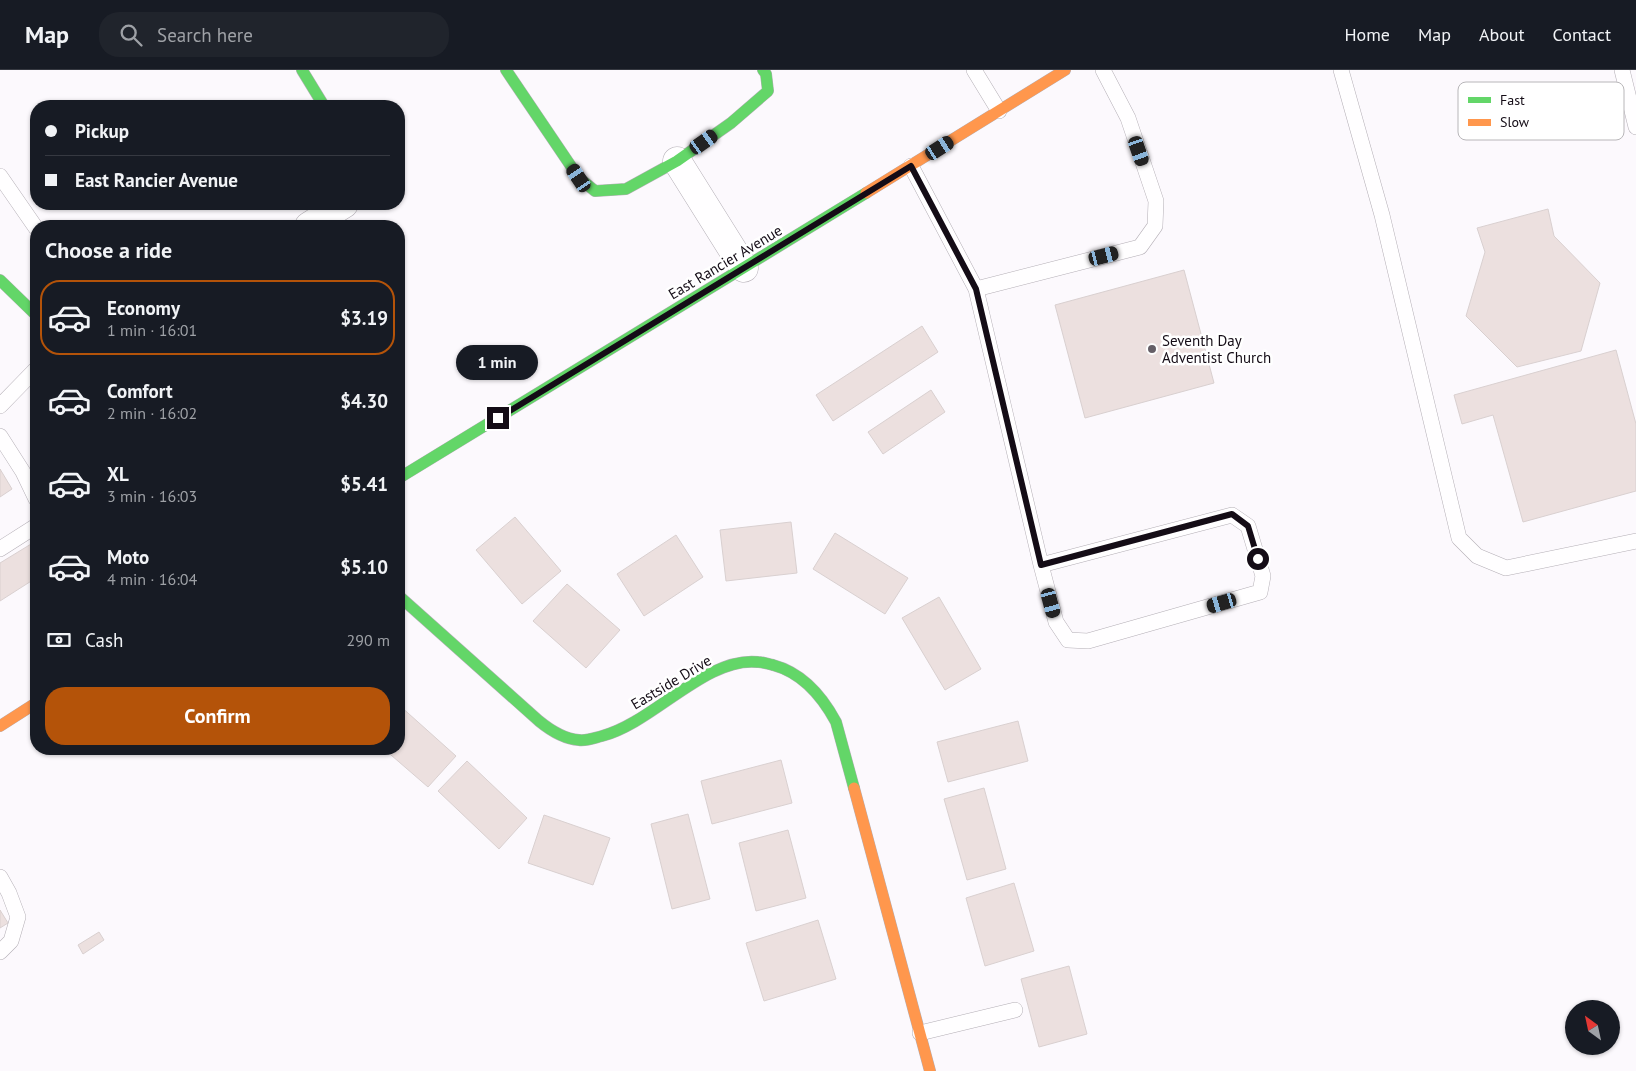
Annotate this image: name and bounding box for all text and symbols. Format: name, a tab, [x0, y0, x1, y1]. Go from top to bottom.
search box	[99, 12, 449, 57]
text: Map	[25, 19, 69, 50]
icon: search	[117, 21, 145, 49]
text: Search here	[157, 23, 253, 47]
text: Home	[1344, 23, 1390, 46]
text: Map	[1418, 23, 1451, 46]
text: About	[1479, 23, 1525, 46]
text: Contact	[1553, 23, 1611, 46]
legend	[1458, 82, 1624, 140]
text: Fast	[1500, 91, 1525, 109]
text: Slow	[1500, 113, 1530, 131]
text: Pickup	[75, 119, 129, 143]
car	[687, 127, 720, 157]
car	[923, 134, 956, 162]
car	[1127, 134, 1150, 168]
car	[564, 161, 593, 195]
text: East Rancier Avenue	[75, 168, 238, 192]
street label: East Rancier Avenue	[665, 221, 785, 303]
text: Choose a ride	[45, 236, 172, 264]
car	[1087, 245, 1120, 267]
icon: car	[47, 295, 92, 340]
text: Economy	[107, 296, 180, 320]
text: $3.19	[340, 306, 388, 330]
text: 1 min · 16:01	[107, 320, 197, 340]
place label: Seventh Day Adventist Church	[1162, 331, 1271, 367]
marker: Seventh Day Adventist Church	[1146, 343, 1158, 355]
callout: 1 min	[457, 346, 539, 380]
text: 1 min	[477, 352, 517, 372]
icon: car	[47, 378, 92, 423]
text: Comfort	[107, 379, 173, 403]
text: $4.30	[340, 389, 388, 413]
text: 2 min · 16:02	[107, 403, 197, 423]
route end	[487, 407, 509, 429]
icon: car	[47, 461, 92, 506]
text: XL	[107, 462, 129, 486]
text: $5.41	[340, 472, 388, 496]
text: 3 min · 16:03	[107, 486, 197, 506]
icon: car	[47, 544, 92, 589]
text: Moto	[107, 545, 149, 569]
route start	[1247, 548, 1269, 570]
text: $5.10	[340, 555, 388, 579]
text: 4 min · 16:04	[107, 569, 197, 589]
car	[1039, 587, 1062, 619]
car	[1205, 592, 1238, 614]
icon: cash	[45, 626, 73, 654]
text: Cash	[85, 628, 123, 652]
text: 290 m	[347, 630, 390, 650]
street label: Eastside Drive	[627, 651, 715, 713]
button: Confirm	[45, 687, 390, 745]
north arrow	[1565, 1000, 1620, 1055]
map controls	[1565, 1000, 1620, 1055]

